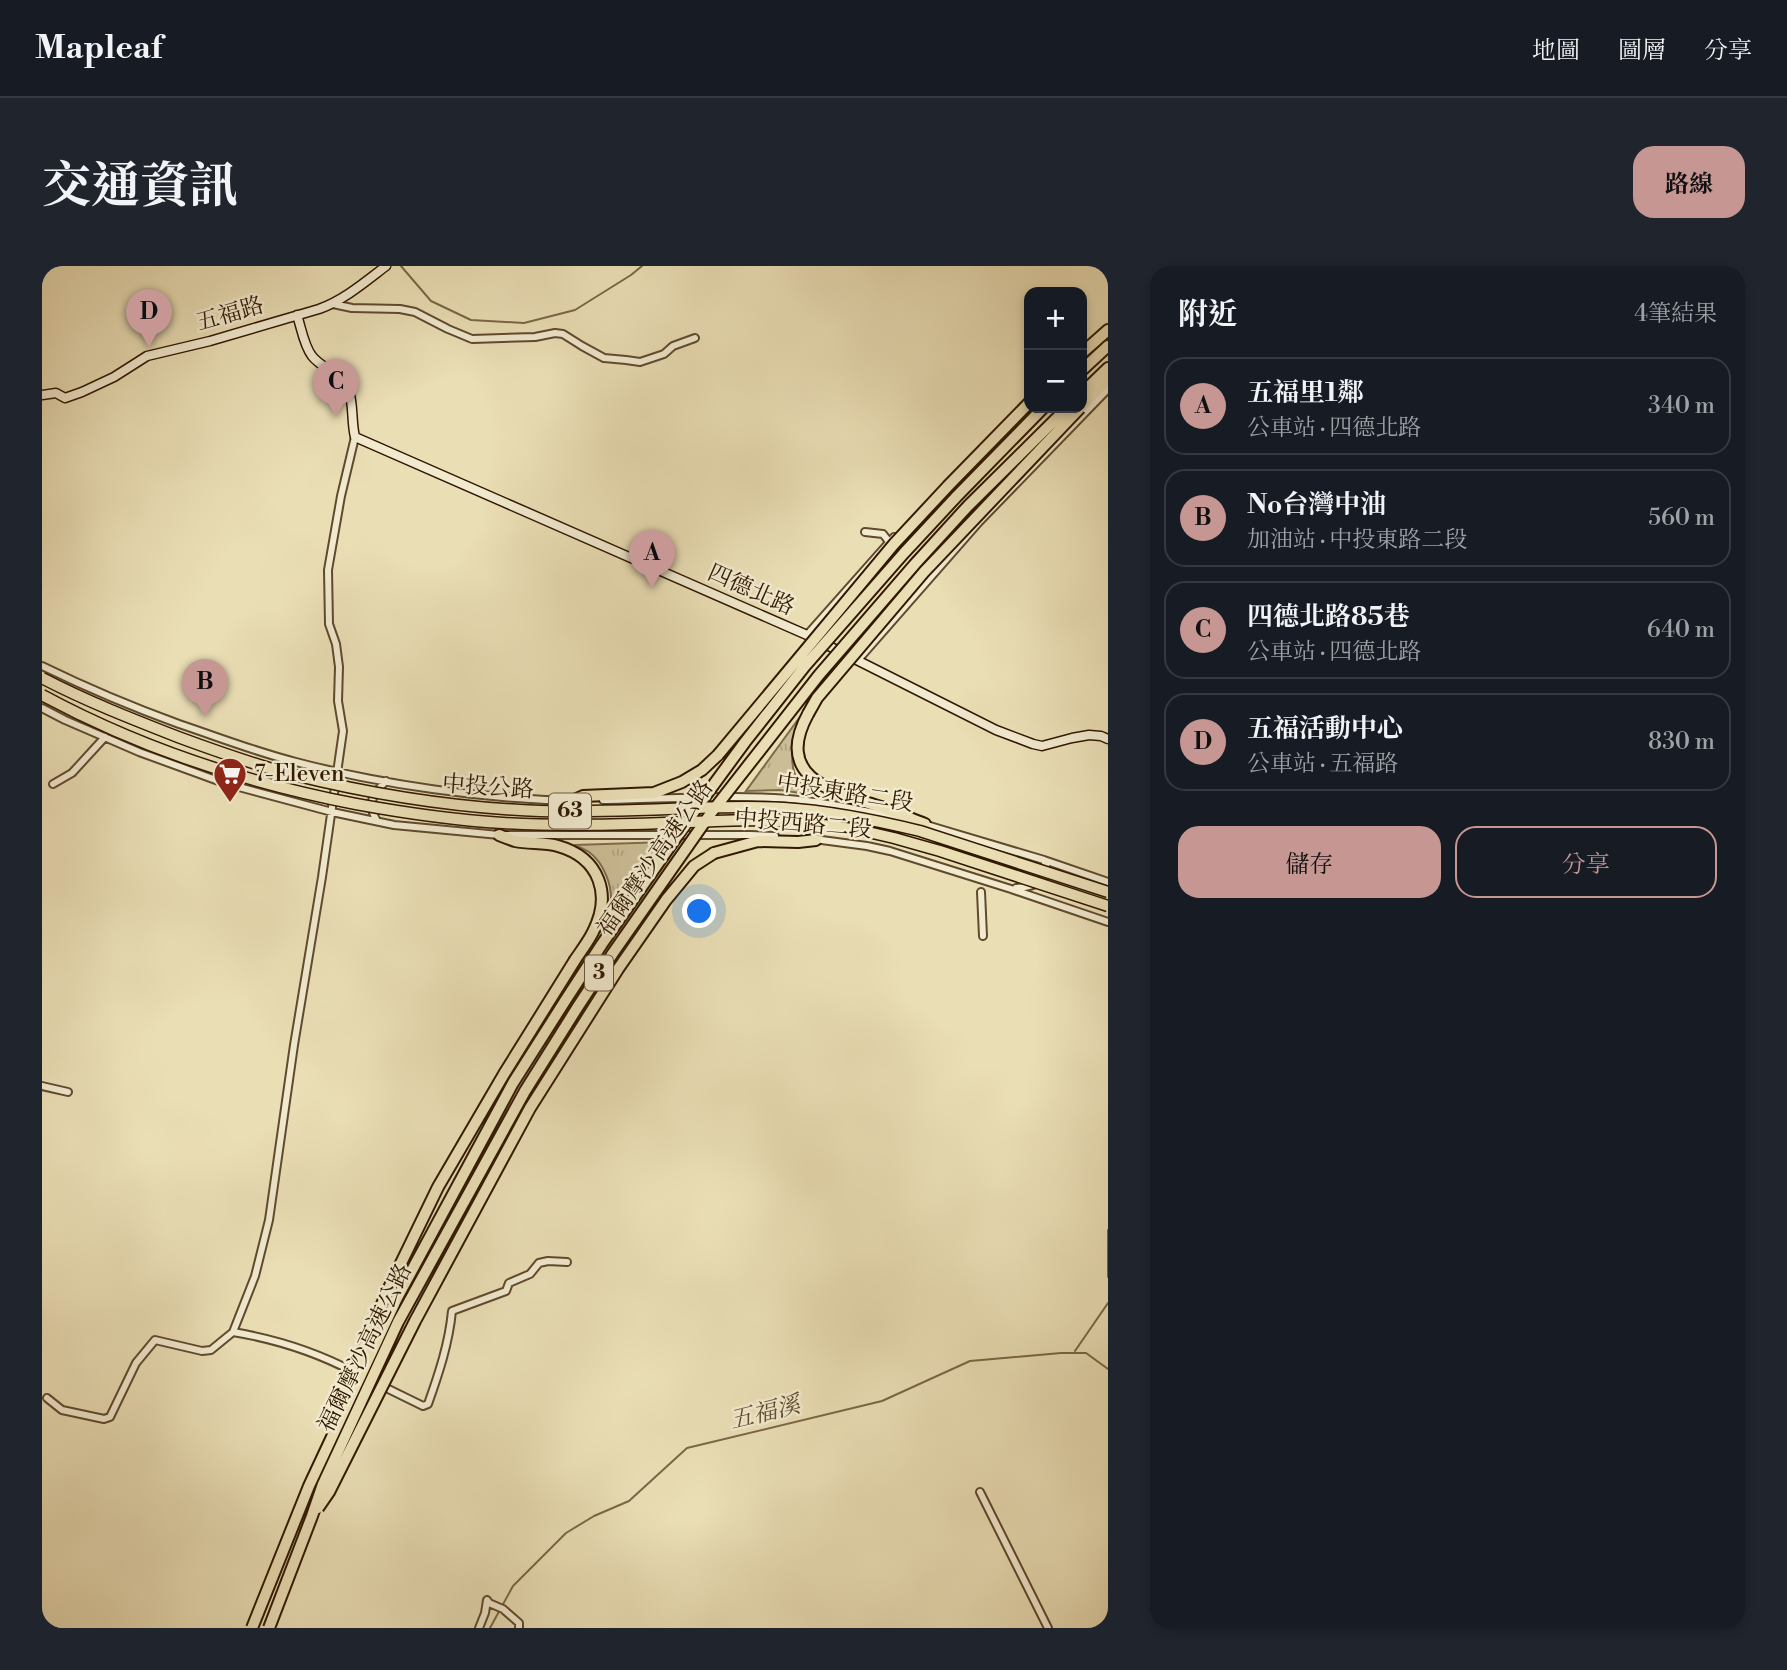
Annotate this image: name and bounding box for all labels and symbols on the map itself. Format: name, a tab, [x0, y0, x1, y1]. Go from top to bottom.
pin: D	[126, 289, 172, 347]
street label: 五福路	[193, 291, 267, 337]
pin: C	[313, 359, 359, 417]
pin: A	[629, 530, 675, 588]
street label: 四德北路	[703, 559, 799, 621]
pin: B	[182, 659, 228, 717]
supermarket icon: 7-Eleven	[211, 755, 249, 804]
place label: 7-Eleven	[254, 760, 345, 788]
street label: 中投東路二段	[775, 768, 915, 818]
street label: 中投公路	[441, 770, 535, 804]
street label: 福爾摩沙高速公路	[591, 775, 719, 941]
road number: 63	[549, 794, 591, 828]
street label: 中投西路二段	[733, 804, 873, 844]
your location	[682, 894, 716, 928]
road number: 3	[585, 956, 613, 990]
street label: 福爾摩沙高速公路	[312, 1259, 418, 1437]
water label: 五福溪	[726, 1389, 806, 1436]

